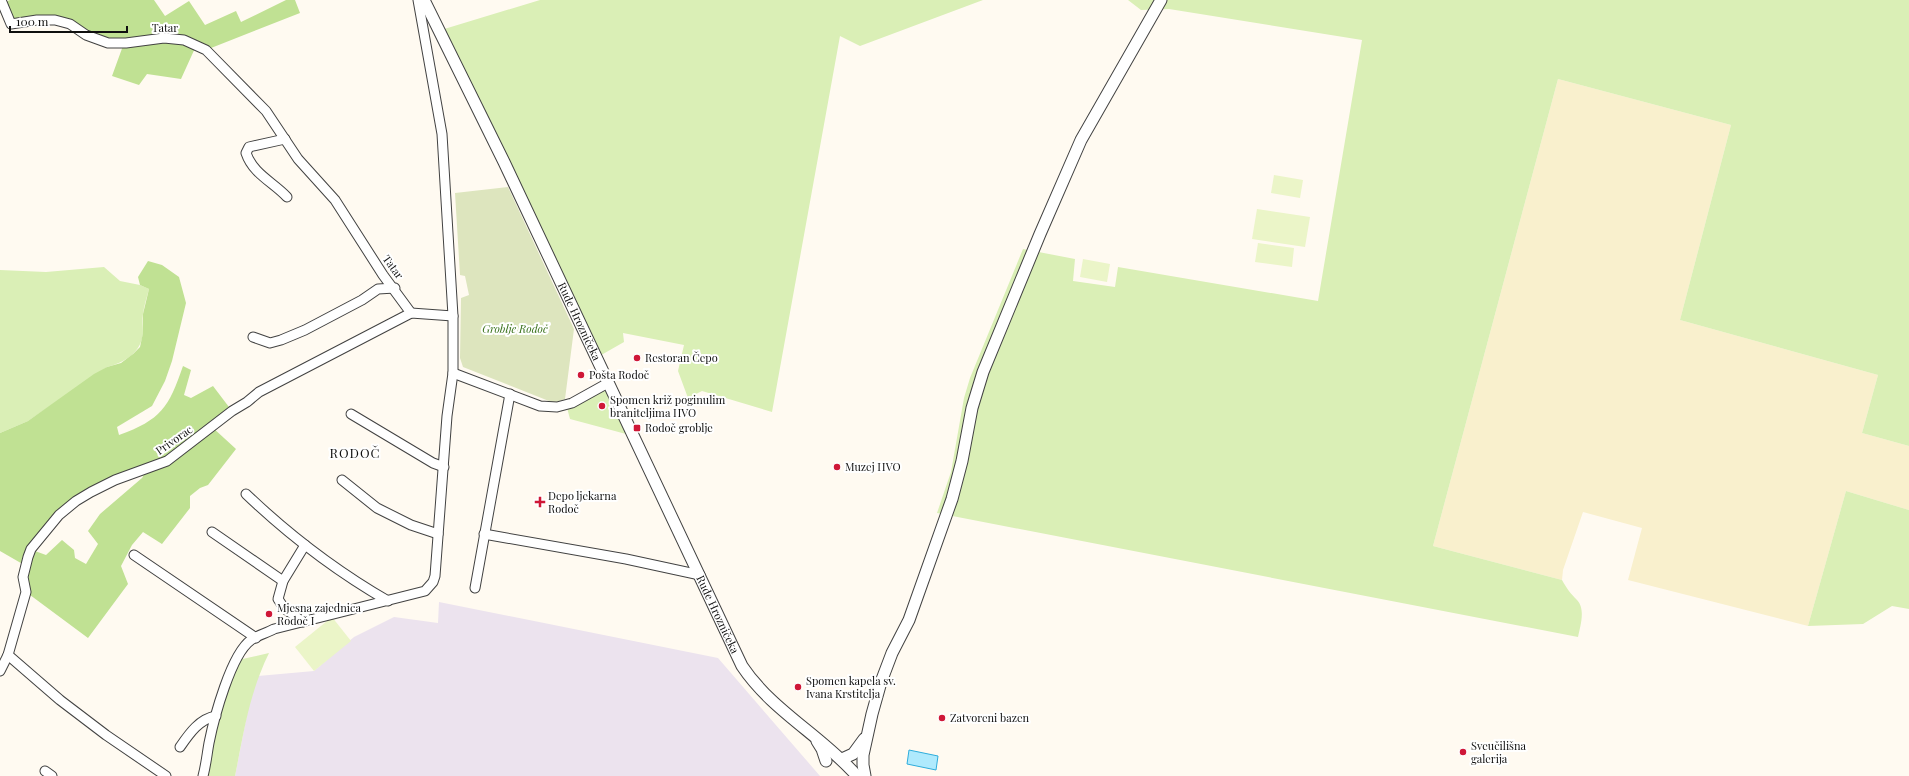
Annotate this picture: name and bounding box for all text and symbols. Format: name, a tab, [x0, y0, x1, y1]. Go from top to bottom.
scale bar	[10, 8, 127, 34]
text: 100 m	[16, 13, 49, 29]
street label: Tatar	[152, 20, 178, 35]
street label: Tatar	[380, 252, 407, 282]
street label: Rude Hrozničeka	[555, 280, 605, 363]
park label: Groblje Rodoč	[482, 321, 550, 336]
place label: Restoran Čepo	[645, 350, 718, 365]
marker: Restoran Čepo	[632, 353, 642, 363]
place label: Pošta Rodoč	[589, 367, 649, 382]
marker: Pošta Rodoč	[576, 370, 586, 380]
place label: Spomen križ poginulim braniteljima HVO	[610, 392, 726, 420]
marker: Spomen križ poginulim braniteljima HVO	[597, 401, 607, 411]
place label: Rodoč groblje	[645, 420, 713, 435]
street label: Privorac	[152, 422, 195, 458]
marker: Rodoč groblje	[632, 423, 642, 433]
district label: RODOČ	[330, 444, 380, 461]
place label: Muzej HVO	[845, 459, 901, 474]
marker: Muzej HVO	[832, 462, 842, 472]
place label: Depo ljekarna Rodoč	[548, 488, 617, 516]
marker: Depo ljekarna Rodoč	[535, 497, 545, 507]
street label: Rude Hrozničeka	[693, 573, 743, 656]
place label: Mjesna zajednica Rodoč I	[277, 600, 361, 628]
marker: Mjesna zajednica Rodoč I	[264, 609, 274, 619]
place label: Spomen kapela sv. Ivana Krstitelja	[806, 673, 896, 701]
marker: Spomen kapela sv. Ivana Krstitelja	[793, 682, 803, 692]
place label: Zatvoreni bazen	[950, 710, 1029, 725]
marker: Zatvoreni bazen	[937, 713, 947, 723]
place label: Sveučilišna galerija	[1471, 738, 1527, 766]
marker: Sveučilišna galerija	[1458, 747, 1468, 757]

